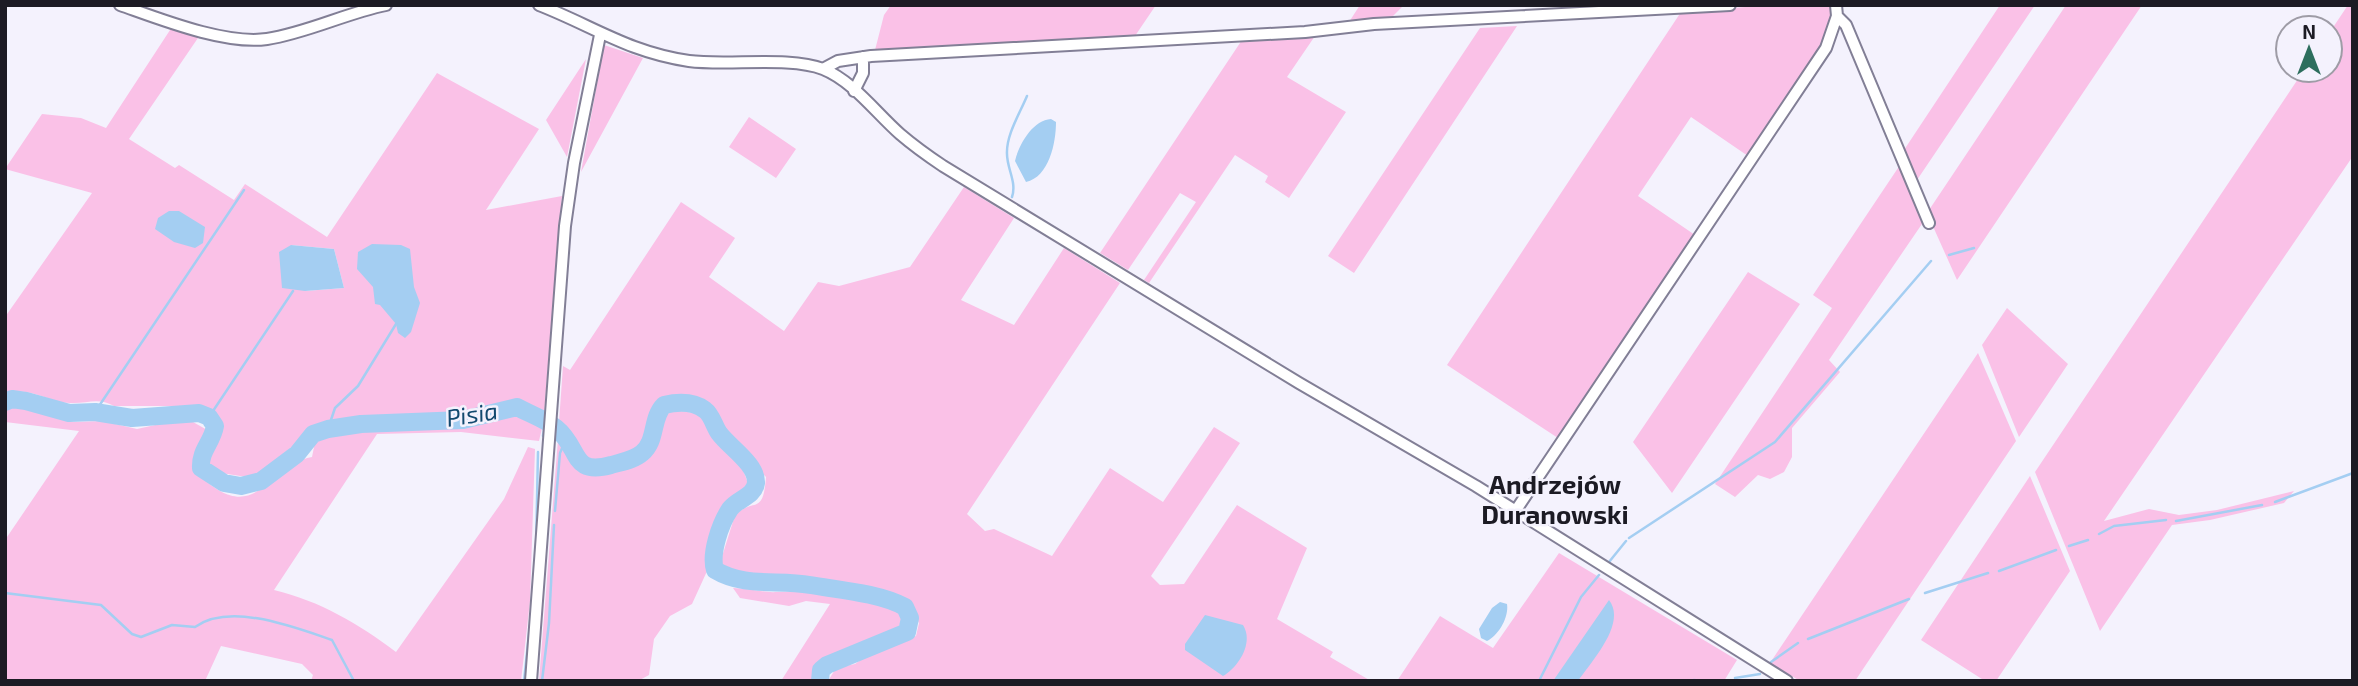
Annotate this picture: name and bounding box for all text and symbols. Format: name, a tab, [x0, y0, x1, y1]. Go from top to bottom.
north arrow	[2274, 14, 2344, 84]
text: N	[2302, 20, 2316, 43]
water label: Pisia	[444, 395, 500, 432]
district label: Andrzejów Duranowski	[1481, 468, 1629, 529]

